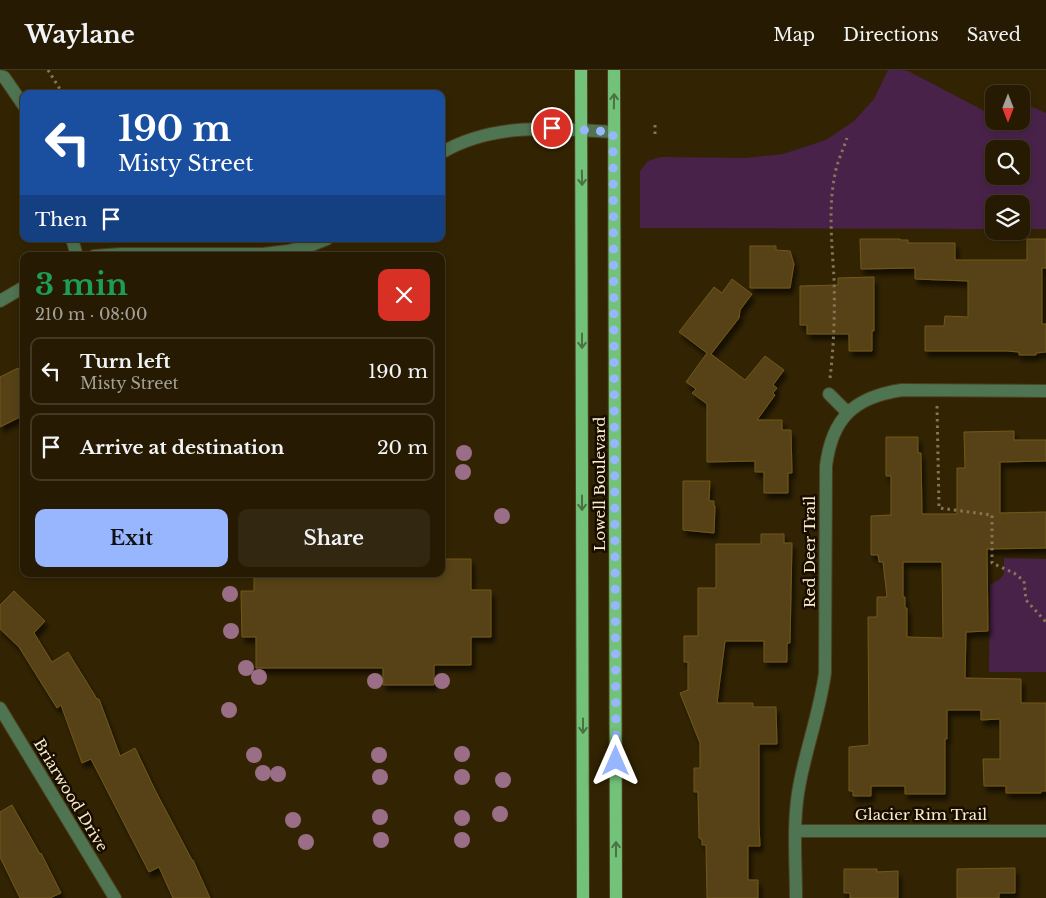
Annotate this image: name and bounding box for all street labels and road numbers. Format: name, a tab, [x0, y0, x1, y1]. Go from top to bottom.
street label: Lowell Boulevard	[590, 417, 609, 551]
street label: Red Deer Trail	[800, 496, 819, 608]
street label: Briarwood Drive	[30, 735, 112, 855]
street label: Glacier Rim Trail	[855, 805, 987, 824]

